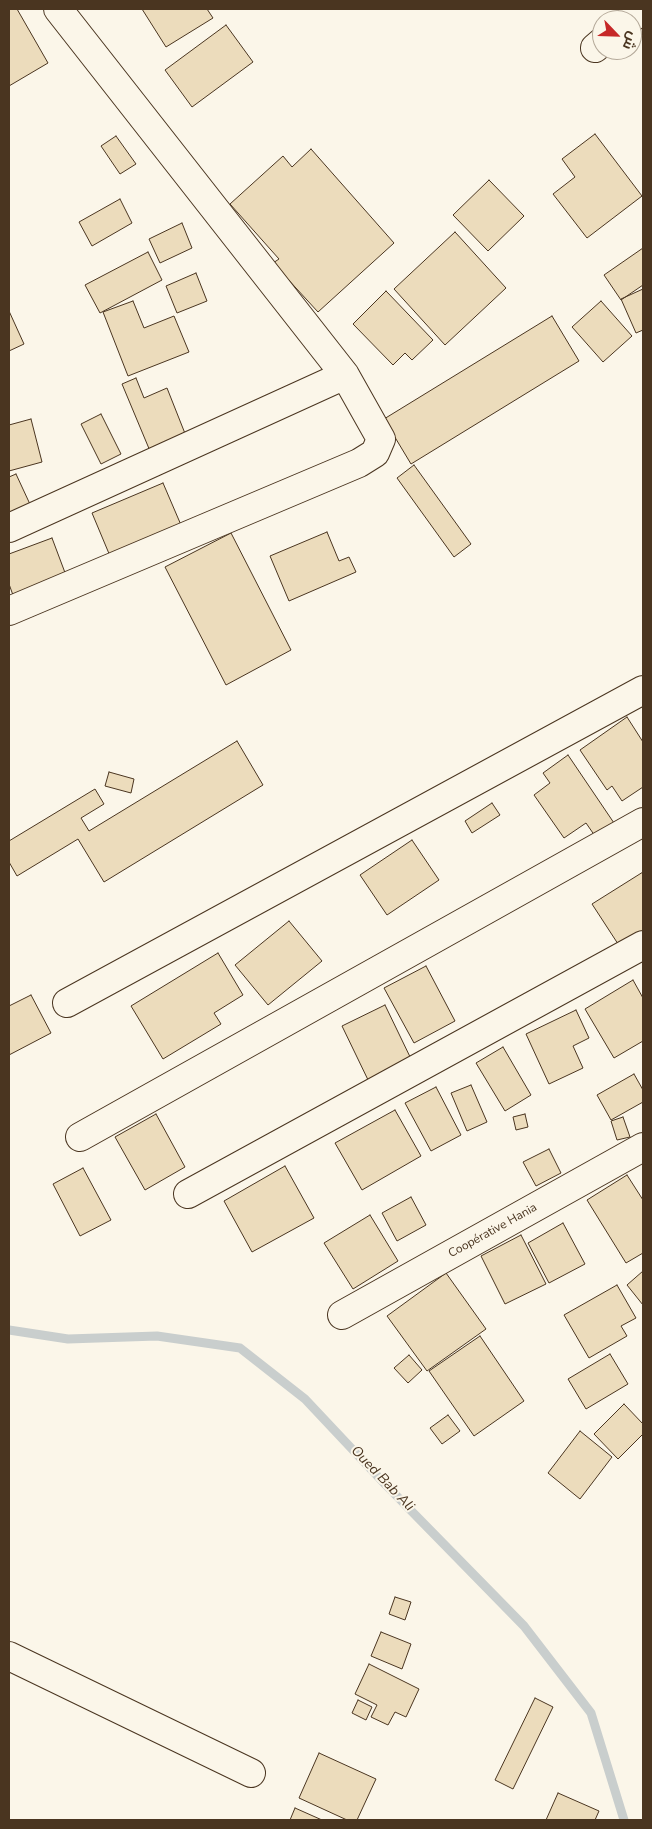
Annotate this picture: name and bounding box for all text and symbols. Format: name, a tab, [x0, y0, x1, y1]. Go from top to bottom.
north arrow	[592, 10, 642, 60]
text: ش	[618, 29, 643, 53]
street label: Coopérative Hania	[446, 1201, 540, 1261]
water label: Oued Bab Ali	[347, 1443, 417, 1515]

